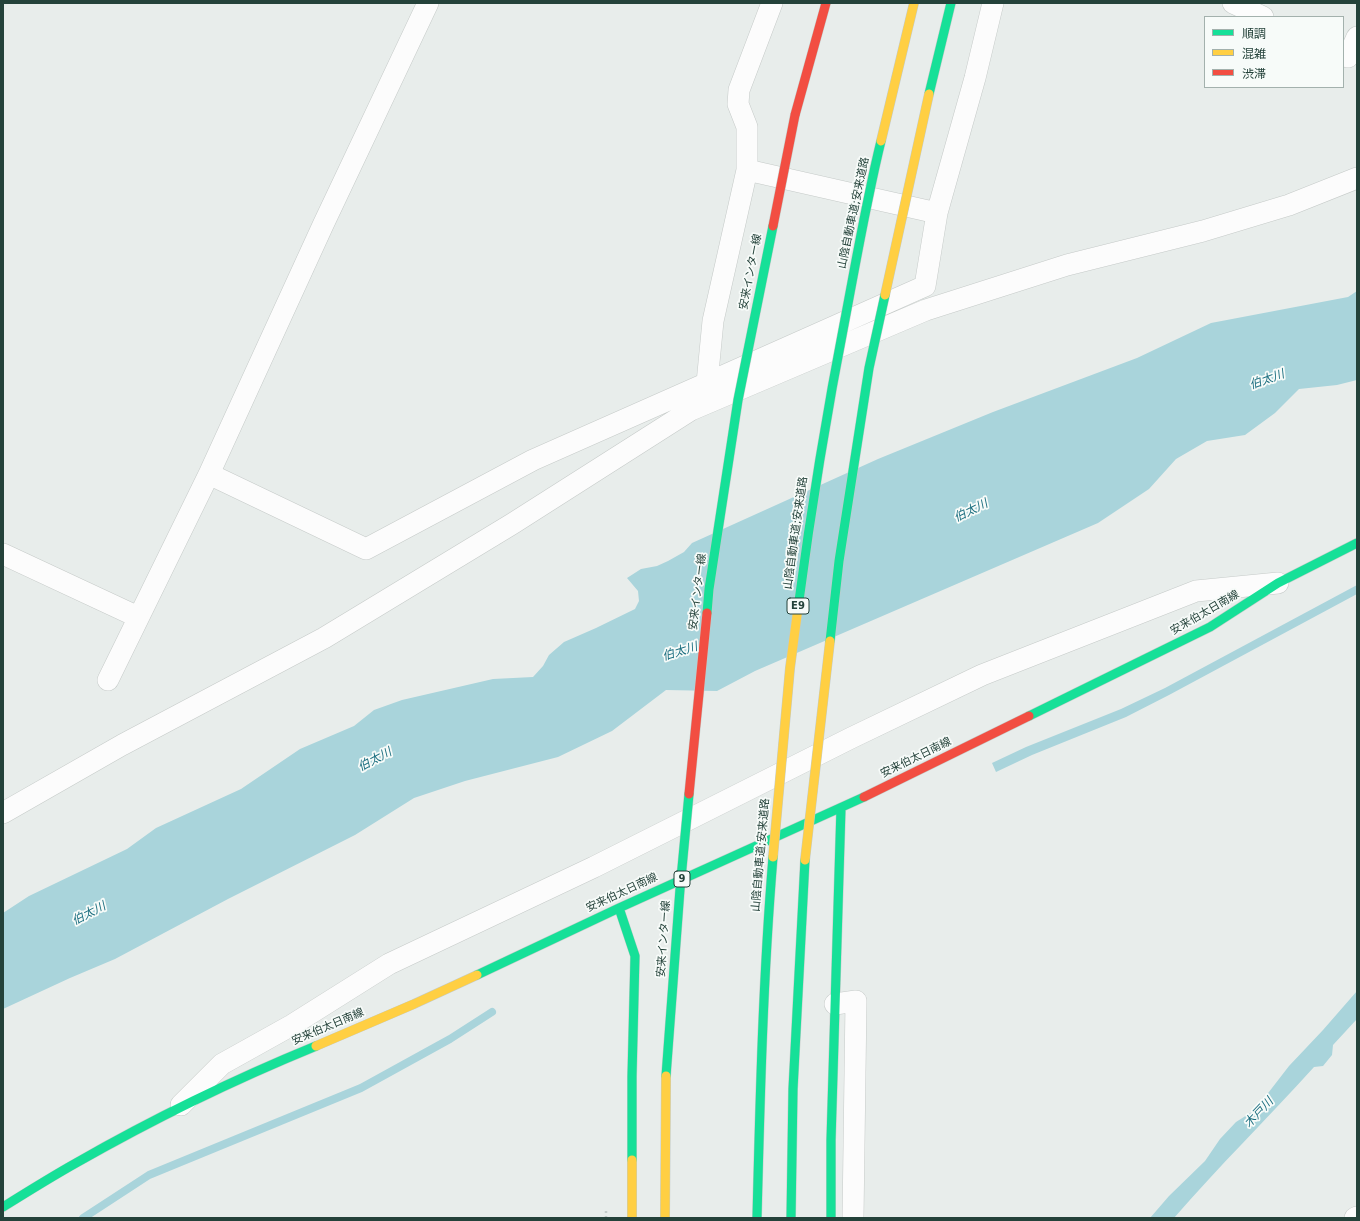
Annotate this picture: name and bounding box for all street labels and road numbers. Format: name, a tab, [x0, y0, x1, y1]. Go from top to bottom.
street label: 山陰自動車道;安来道路	[836, 156, 872, 270]
street label: 安来インター線	[737, 233, 765, 311]
street label: 山陰自動車道;安来道路	[782, 476, 810, 590]
street label: 安来インター線	[687, 553, 709, 631]
street label: 安来伯太日南線	[1168, 588, 1242, 638]
road number: E9	[787, 598, 809, 614]
street label: 安来伯太日南線	[879, 735, 953, 781]
street label: 山陰自動車道;安来道路	[749, 798, 773, 912]
street label: 安来伯太日南線	[584, 871, 660, 915]
road number: 9	[674, 871, 690, 887]
street label: 安来インター線	[655, 900, 673, 978]
street label: 安来伯太日南線	[290, 1006, 366, 1048]

